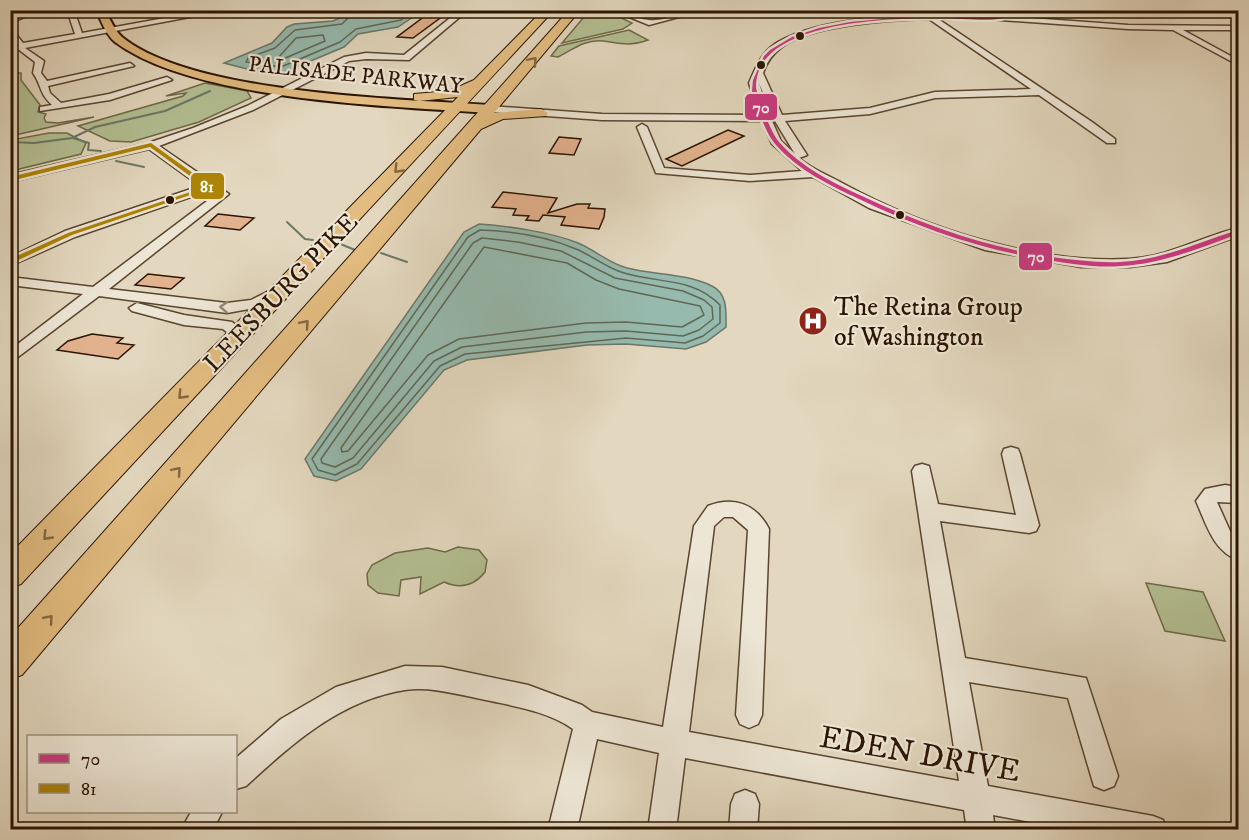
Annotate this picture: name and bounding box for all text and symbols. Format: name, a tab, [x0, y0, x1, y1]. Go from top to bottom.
unlabelled marker	[794, 30, 806, 42]
street label: PALISADE PARKWAY	[247, 51, 466, 100]
one-way arrow	[525, 56, 536, 67]
unlabelled marker	[755, 59, 767, 71]
line badge: 70	[744, 93, 778, 121]
text: 70	[752, 98, 770, 118]
one-way arrow	[394, 161, 405, 172]
line badge: 81	[190, 172, 225, 200]
text: 81	[200, 177, 214, 197]
unlabelled marker	[164, 194, 176, 206]
street label: LEESBURG PIKE	[197, 206, 366, 380]
unlabelled marker	[894, 209, 906, 221]
line badge: 70	[1018, 242, 1053, 271]
text: 70	[1027, 247, 1045, 267]
place label: The Retina Group of Washington	[834, 291, 1023, 354]
one-way arrow	[220, 301, 229, 314]
hospital icon: The Retina Group of Washington	[797, 305, 829, 337]
one-way arrow	[298, 320, 309, 331]
one-way arrow	[178, 388, 189, 399]
one-way arrow	[170, 467, 181, 478]
one-way arrow	[44, 529, 55, 540]
one-way arrow	[42, 615, 53, 625]
street label: EDEN DRIVE	[816, 718, 1023, 792]
legend	[27, 735, 237, 813]
text: 70	[81, 749, 100, 771]
text: 81	[81, 779, 97, 801]

